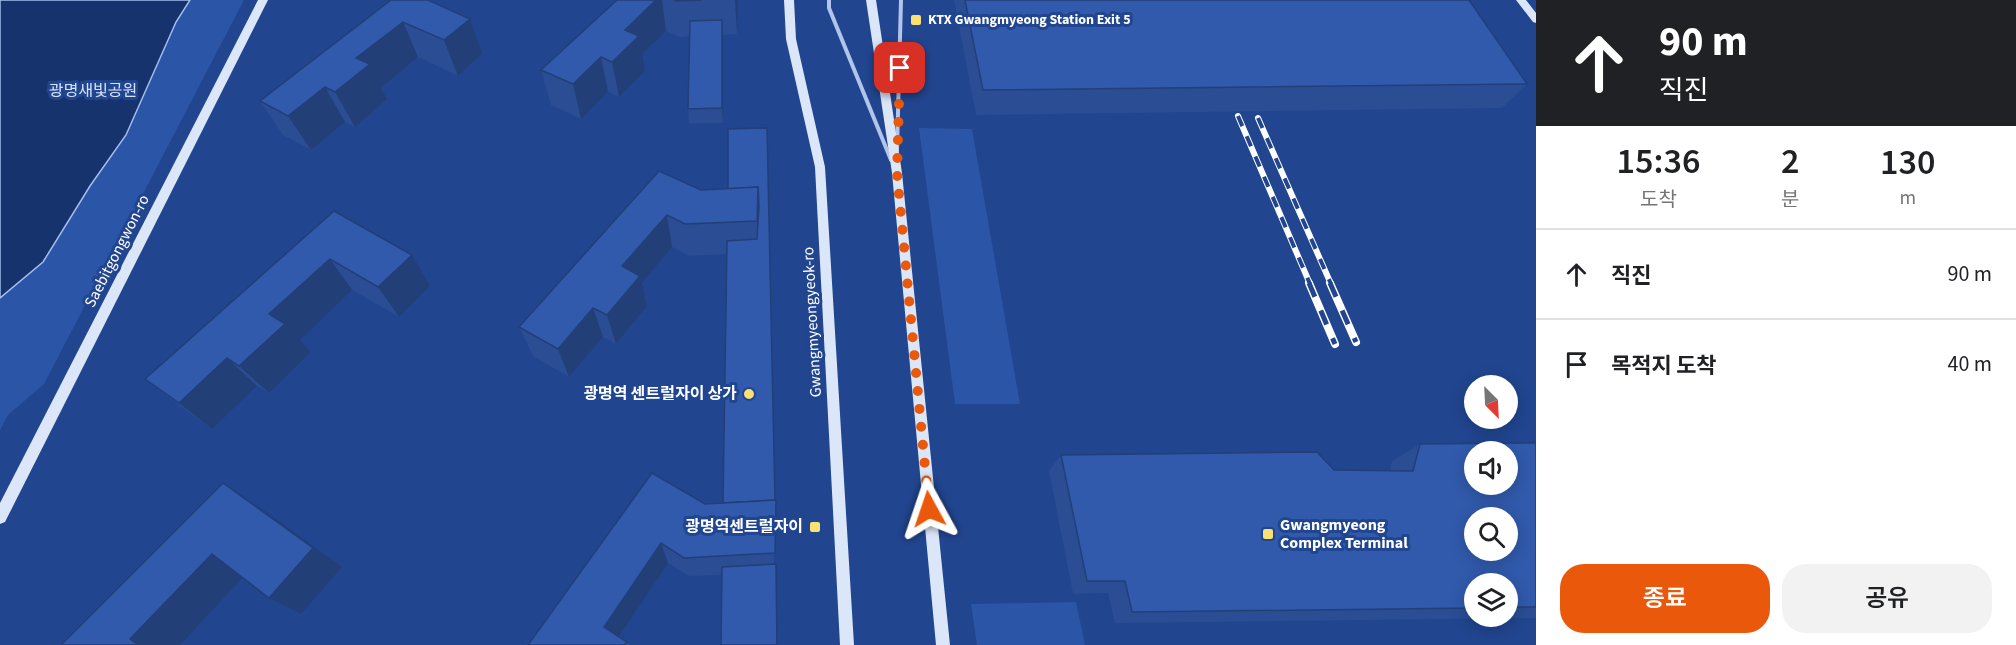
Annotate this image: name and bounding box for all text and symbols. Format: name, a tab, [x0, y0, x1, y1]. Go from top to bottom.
place label: KTX Gwangmyeong Station Exit 5	[928, 10, 1131, 30]
text: 90 m	[1659, 12, 1748, 72]
marker: KTX Gwangmyeong Station Exit 5	[909, 13, 923, 27]
icon: ahead	[1560, 24, 1638, 102]
pin	[874, 42, 925, 93]
icon: arrive	[883, 51, 916, 84]
text: 직진	[1659, 71, 1709, 110]
park label: 광명새빛공원	[49, 80, 137, 102]
text: 15:36	[1617, 136, 1700, 187]
text: 2	[1781, 136, 1799, 187]
text: 130	[1880, 137, 1935, 188]
text: m	[1899, 184, 1916, 212]
text: 도착	[1640, 186, 1677, 214]
text: 분	[1781, 186, 1799, 214]
street label: Saebitgongwon-ro	[79, 191, 155, 311]
street label: Gwangmyeongyeok-ro	[797, 246, 827, 398]
icon: ahead	[1560, 258, 1593, 291]
text: 90 m	[1947, 258, 1992, 290]
text: 직진	[1611, 260, 1651, 292]
icon: arrive	[1560, 348, 1593, 381]
text: 40 m	[1947, 348, 1992, 380]
text: 목적지 도착	[1611, 350, 1717, 382]
north arrow	[1464, 375, 1518, 429]
map controls	[1464, 375, 1518, 627]
place label: 광명역 센트럴자이 상가	[583, 383, 737, 405]
marker: 광명역 센트럴자이 상가	[742, 387, 756, 401]
button: sound	[1464, 441, 1518, 495]
position arrow	[897, 477, 961, 541]
button: search	[1464, 507, 1518, 561]
place label: Gwangmyeong Complex Terminal	[1280, 514, 1408, 554]
place label: 광명역센트럴자이	[685, 516, 803, 538]
marker: 광명역센트럴자이	[808, 520, 822, 534]
marker: Gwangmyeong Complex Terminal	[1261, 527, 1275, 541]
button: 종료	[1560, 564, 1770, 633]
button: 공유	[1782, 564, 1992, 633]
button: layers	[1464, 573, 1518, 627]

